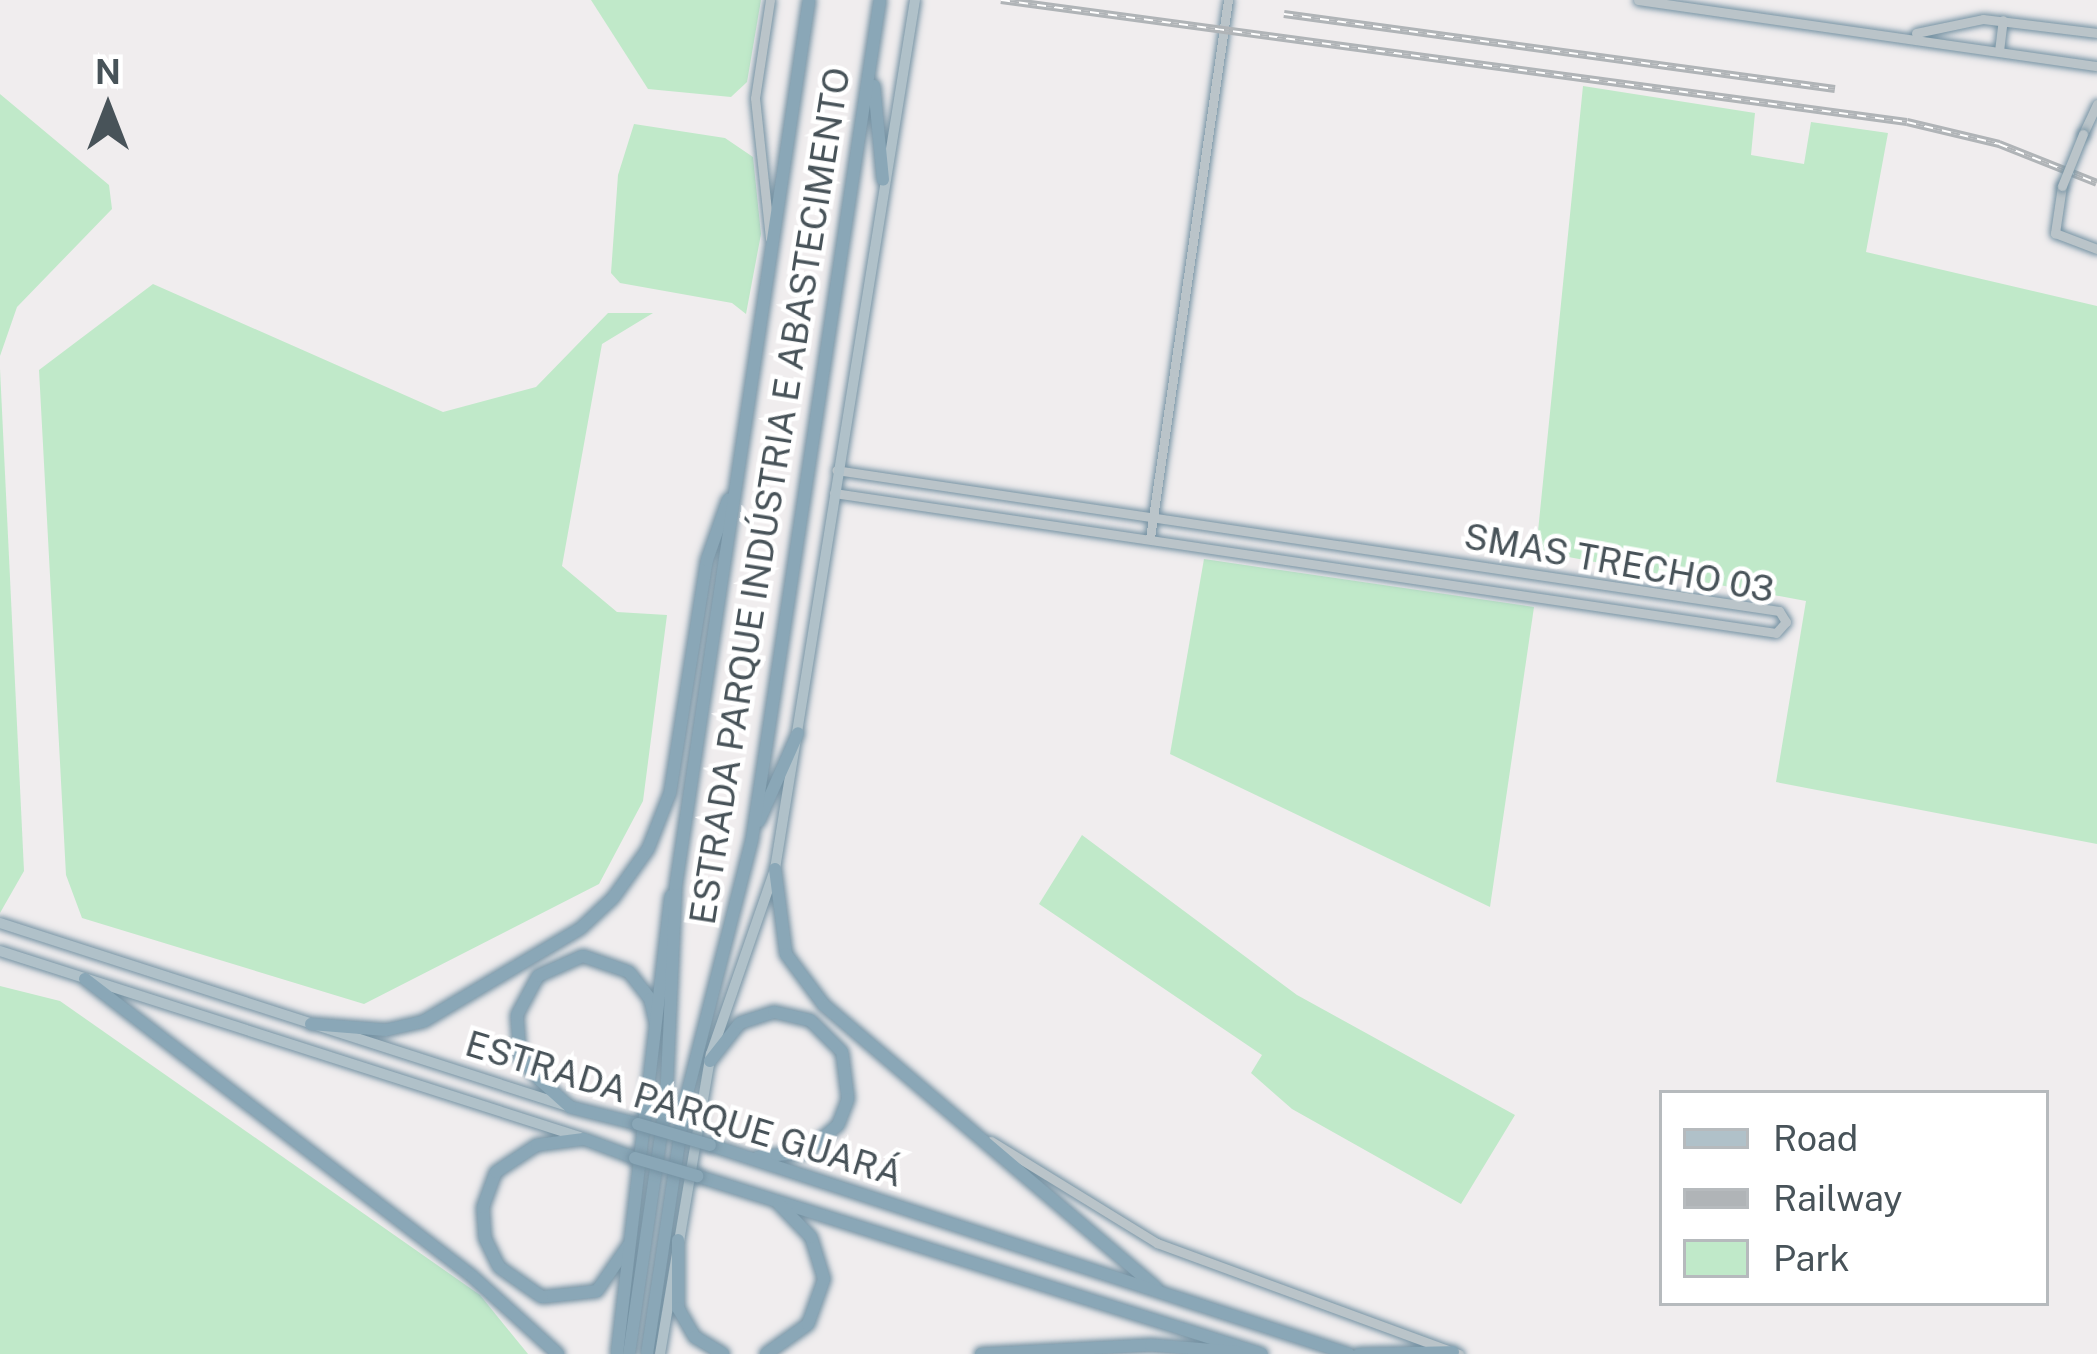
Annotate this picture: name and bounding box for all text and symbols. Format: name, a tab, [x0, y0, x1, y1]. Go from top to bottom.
north arrow	[48, 48, 168, 168]
text: N	[95, 53, 121, 91]
street label: ESTRADA PARQUE INDÚSTRIA E ABASTECIMENTO	[681, 65, 859, 927]
street label: SMAS TRECHO 03	[1461, 514, 1777, 612]
street label: ESTRADA PARQUE GUARÁ	[460, 1022, 908, 1196]
legend	[1659, 1090, 2049, 1306]
text: Road	[1773, 1117, 1858, 1159]
text: Railway	[1773, 1177, 1902, 1219]
text: Park	[1773, 1237, 1850, 1279]

